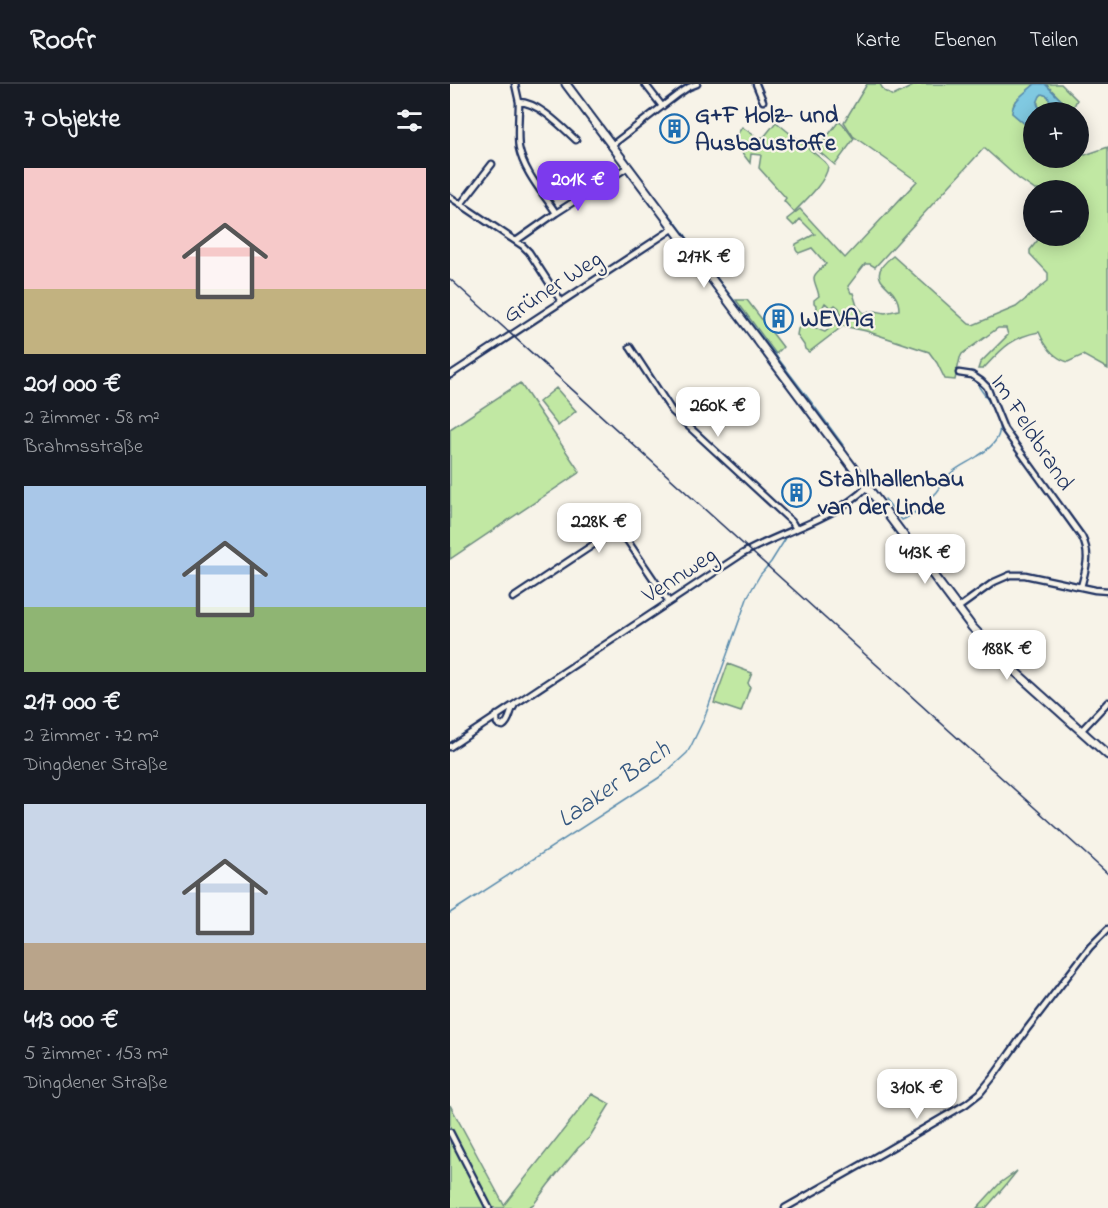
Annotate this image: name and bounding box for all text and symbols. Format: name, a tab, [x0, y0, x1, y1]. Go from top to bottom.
text: Roofr	[30, 21, 95, 62]
text: Karte	[856, 26, 900, 56]
text: Ebenen	[933, 26, 996, 56]
text: Teilen	[1029, 26, 1078, 56]
place label: G+F Holz- und Ausbaustoffe	[695, 99, 839, 162]
text: 7 Objekte	[24, 101, 120, 139]
map controls	[1023, 102, 1089, 246]
button: +	[1023, 102, 1089, 168]
icon: filters	[393, 104, 426, 137]
building icon: G+F Holz- und Ausbaustoffe	[658, 112, 690, 144]
pin: 201K €	[529, 161, 627, 212]
text: 201K €	[551, 166, 605, 195]
button: −	[1023, 180, 1089, 246]
icon: home	[171, 207, 279, 315]
pin: 217K €	[655, 238, 753, 289]
street label: Grüner Weg	[497, 243, 610, 333]
text: 217K €	[677, 243, 731, 272]
building icon: WEVAG	[763, 302, 795, 334]
place label: WEVAG	[800, 303, 874, 338]
text: 201 000 €	[24, 366, 121, 404]
street label: Im Feldbrand	[980, 368, 1082, 499]
pin: 260K €	[669, 387, 767, 438]
text: 260K €	[690, 392, 746, 421]
text: 2 Zimmer · 58 m²	[24, 404, 160, 433]
text: Brahmsstraße	[24, 433, 143, 462]
place label: Stahlhallenbau van der Linde	[817, 463, 965, 526]
building icon: Stahlhallenbau van der Linde	[781, 476, 813, 508]
pin: 228K €	[550, 503, 648, 554]
text: 228K €	[571, 508, 627, 537]
icon: home	[171, 525, 279, 633]
pin: 413K €	[876, 534, 974, 585]
street label: Vennweg	[635, 539, 725, 614]
text: 413K €	[899, 539, 951, 568]
pin: 188K €	[958, 630, 1056, 681]
text: 188K €	[982, 635, 1032, 664]
text: 217 000 €	[24, 684, 121, 722]
text: 2 Zimmer · 72 m²	[24, 722, 159, 751]
water label: Laaker Bach	[550, 732, 680, 839]
text: Dingdener Straße	[24, 751, 167, 780]
icon: home	[171, 843, 279, 951]
text: 413 000 €	[24, 1002, 119, 1040]
text: 5 Zimmer · 153 m²	[24, 1040, 168, 1069]
text: Dingdener Straße	[24, 1069, 167, 1098]
pin: 310K €	[868, 1069, 966, 1120]
text: 310K €	[891, 1074, 943, 1103]

